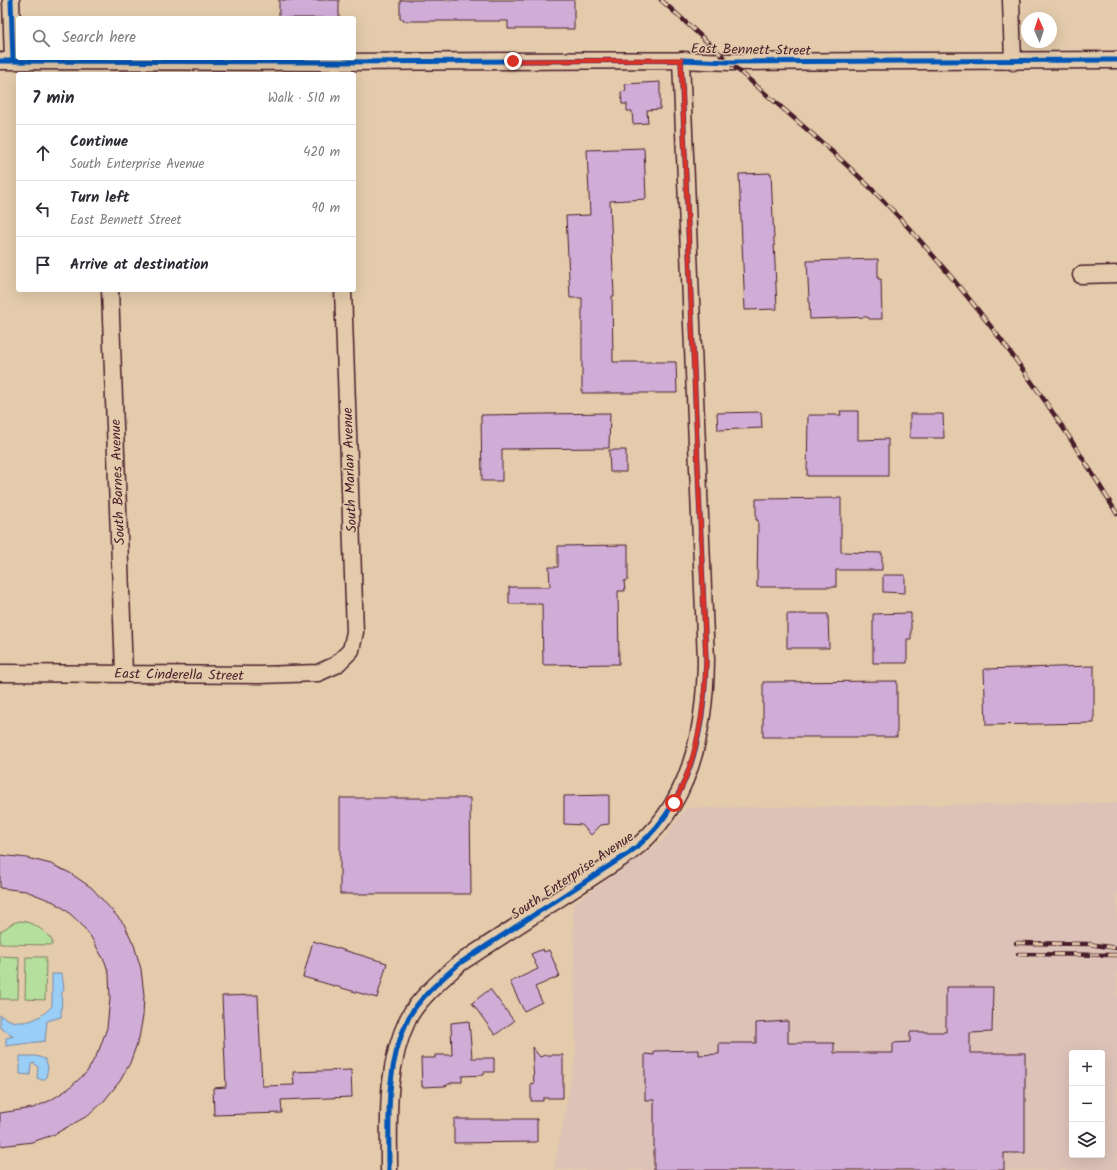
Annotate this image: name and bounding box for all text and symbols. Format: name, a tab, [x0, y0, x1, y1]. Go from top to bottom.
north arrow	[1021, 12, 1057, 48]
search box	[16, 16, 356, 60]
text: Search here	[62, 26, 136, 50]
icon: search	[30, 27, 52, 49]
street label: East Bennett Street	[691, 38, 812, 62]
route end	[504, 52, 522, 70]
text: 7 min	[32, 85, 74, 112]
text: Walk · 510 m	[268, 88, 340, 109]
text: Continue	[70, 130, 128, 154]
icon: ahead	[32, 142, 54, 164]
text: 420 m	[303, 142, 340, 163]
text: South Enterprise Avenue	[70, 154, 204, 175]
text: Turn left	[70, 186, 130, 210]
icon: left	[32, 198, 54, 220]
text: 90 m	[312, 198, 340, 219]
text: East Bennett Street	[70, 210, 182, 231]
text: Arrive at destination	[70, 253, 209, 277]
icon: arrive	[32, 254, 54, 276]
street label: South Marlan Avenue	[337, 406, 363, 533]
street label: South Barnes Avenue	[105, 418, 131, 545]
street label: East Cinderella Street	[114, 663, 245, 687]
route start	[665, 794, 683, 812]
street label: South Enterprise Avenue	[506, 826, 639, 925]
map controls	[1069, 1050, 1105, 1158]
button: +	[1069, 1050, 1105, 1086]
button: −	[1069, 1086, 1105, 1122]
button: layers	[1069, 1122, 1105, 1158]

